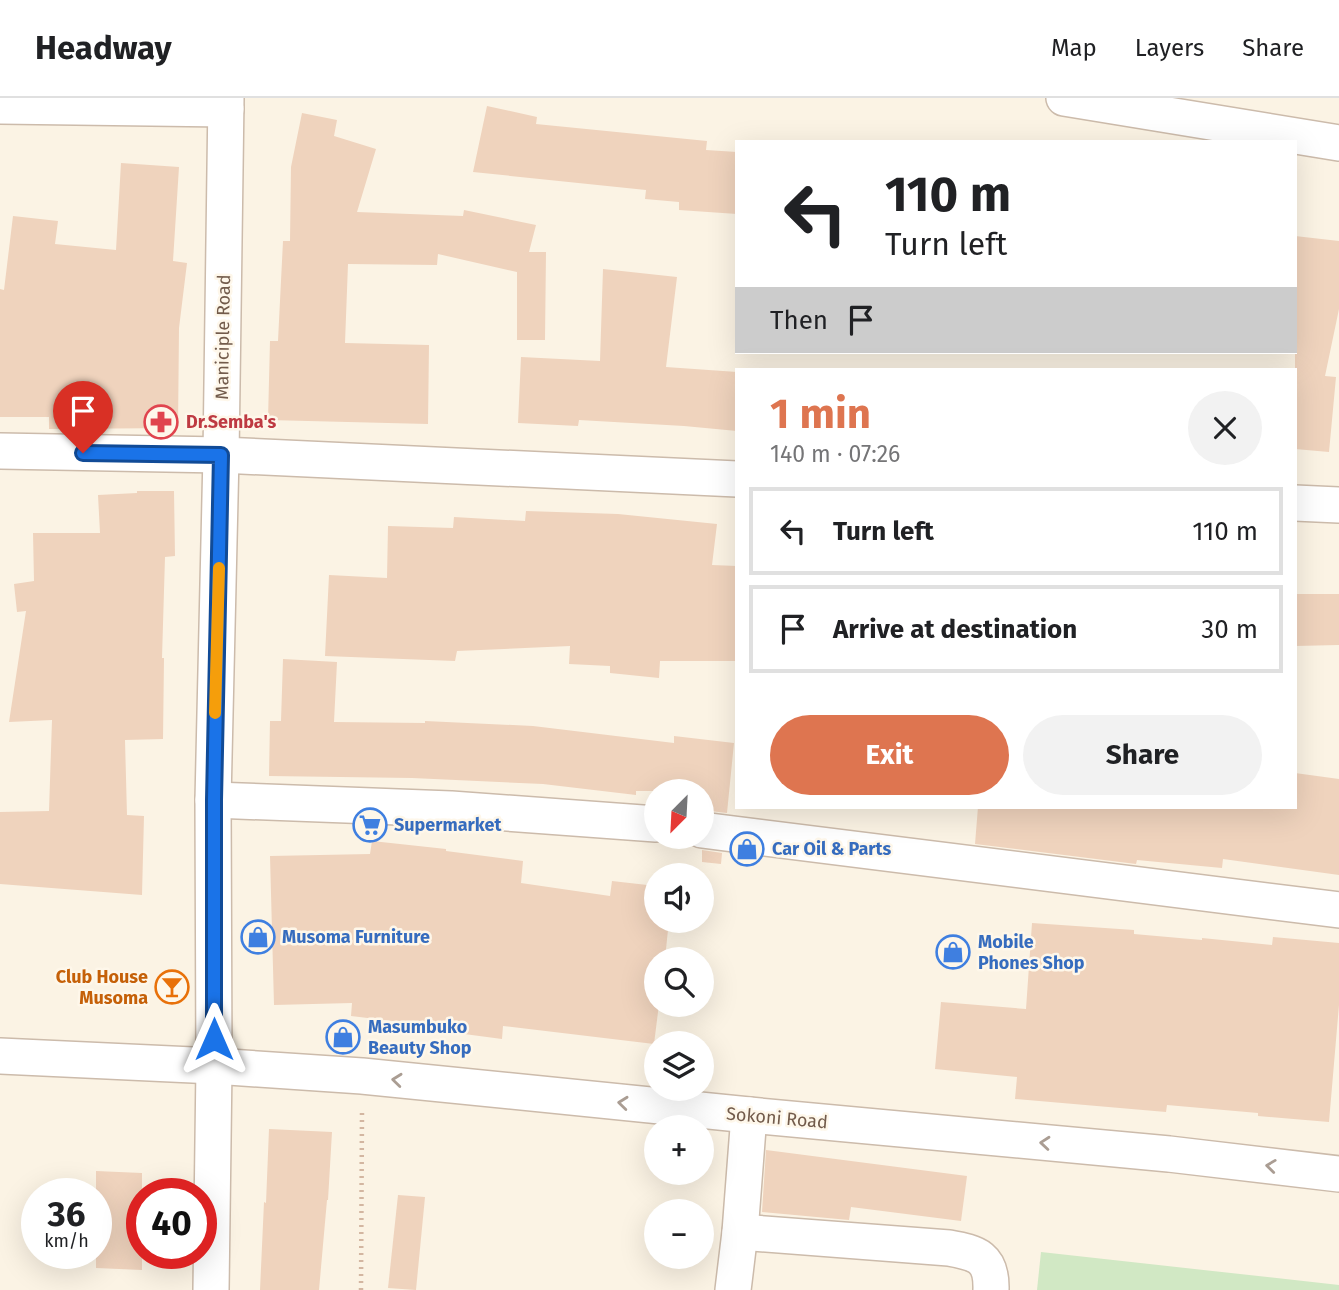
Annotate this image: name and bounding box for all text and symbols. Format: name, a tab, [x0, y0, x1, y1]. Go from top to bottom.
text: Headway	[35, 28, 172, 68]
text: Map	[1051, 34, 1097, 62]
text: Layers	[1135, 34, 1204, 62]
text: Share	[1242, 34, 1304, 62]
text: 110 m	[885, 165, 1011, 224]
icon: left	[770, 168, 861, 259]
text: Turn left	[885, 225, 1007, 263]
street label: Maniciple Road	[211, 274, 235, 400]
icon: arrive	[842, 301, 880, 339]
text: Then	[770, 305, 828, 336]
pin	[53, 381, 113, 453]
text: 1 min	[770, 389, 871, 439]
button: close	[1188, 391, 1262, 465]
icon: arrive	[64, 392, 102, 430]
pharmacy icon: Dr.Semba's	[142, 403, 180, 441]
place label: Dr.Semba's	[186, 411, 277, 433]
text: 140 m · 07:26	[770, 440, 900, 468]
icon: left	[774, 512, 812, 550]
text: Turn left	[833, 516, 934, 547]
text: 110 m	[1192, 516, 1258, 547]
icon: arrive	[774, 610, 812, 648]
text: Arrive at destination	[833, 614, 1077, 645]
text: 30 m	[1201, 614, 1258, 645]
button: Exit	[770, 715, 1009, 795]
button: Share	[1023, 715, 1262, 795]
north arrow	[644, 779, 714, 849]
map controls	[644, 779, 714, 1269]
supermarket icon: Supermarket	[351, 806, 389, 844]
place label: Supermarket	[394, 814, 502, 836]
shop icon: Car Oil & Parts	[728, 830, 766, 868]
place label: Car Oil & Parts	[772, 838, 891, 860]
button: sound	[644, 863, 714, 933]
shop icon: Musoma Furniture	[239, 918, 277, 956]
place label: Musoma Furniture	[282, 926, 430, 948]
place label: Mobile Phones Shop	[978, 931, 1085, 974]
shop icon: Mobile Phones Shop	[934, 933, 972, 971]
button: search	[644, 947, 714, 1017]
place label: Club House Musoma	[56, 966, 148, 1009]
bar icon: Club House Musoma	[153, 968, 191, 1006]
position arrow	[177, 1002, 251, 1076]
place label: Masumbuko Beauty Shop	[368, 1016, 472, 1059]
shop icon: Masumbuko Beauty Shop	[324, 1018, 362, 1056]
button: layers	[644, 1031, 714, 1101]
one-way arrow	[391, 1073, 402, 1088]
one-way arrow	[618, 1095, 629, 1110]
street label: Sokoni Road	[725, 1103, 829, 1133]
button: +	[644, 1115, 714, 1185]
one-way arrow	[1039, 1136, 1050, 1151]
one-way arrow	[1265, 1159, 1277, 1174]
speed limit sign: 40	[126, 1178, 217, 1269]
text: 36	[48, 1193, 85, 1235]
button: −	[644, 1199, 714, 1269]
text: km/h	[44, 1230, 89, 1252]

